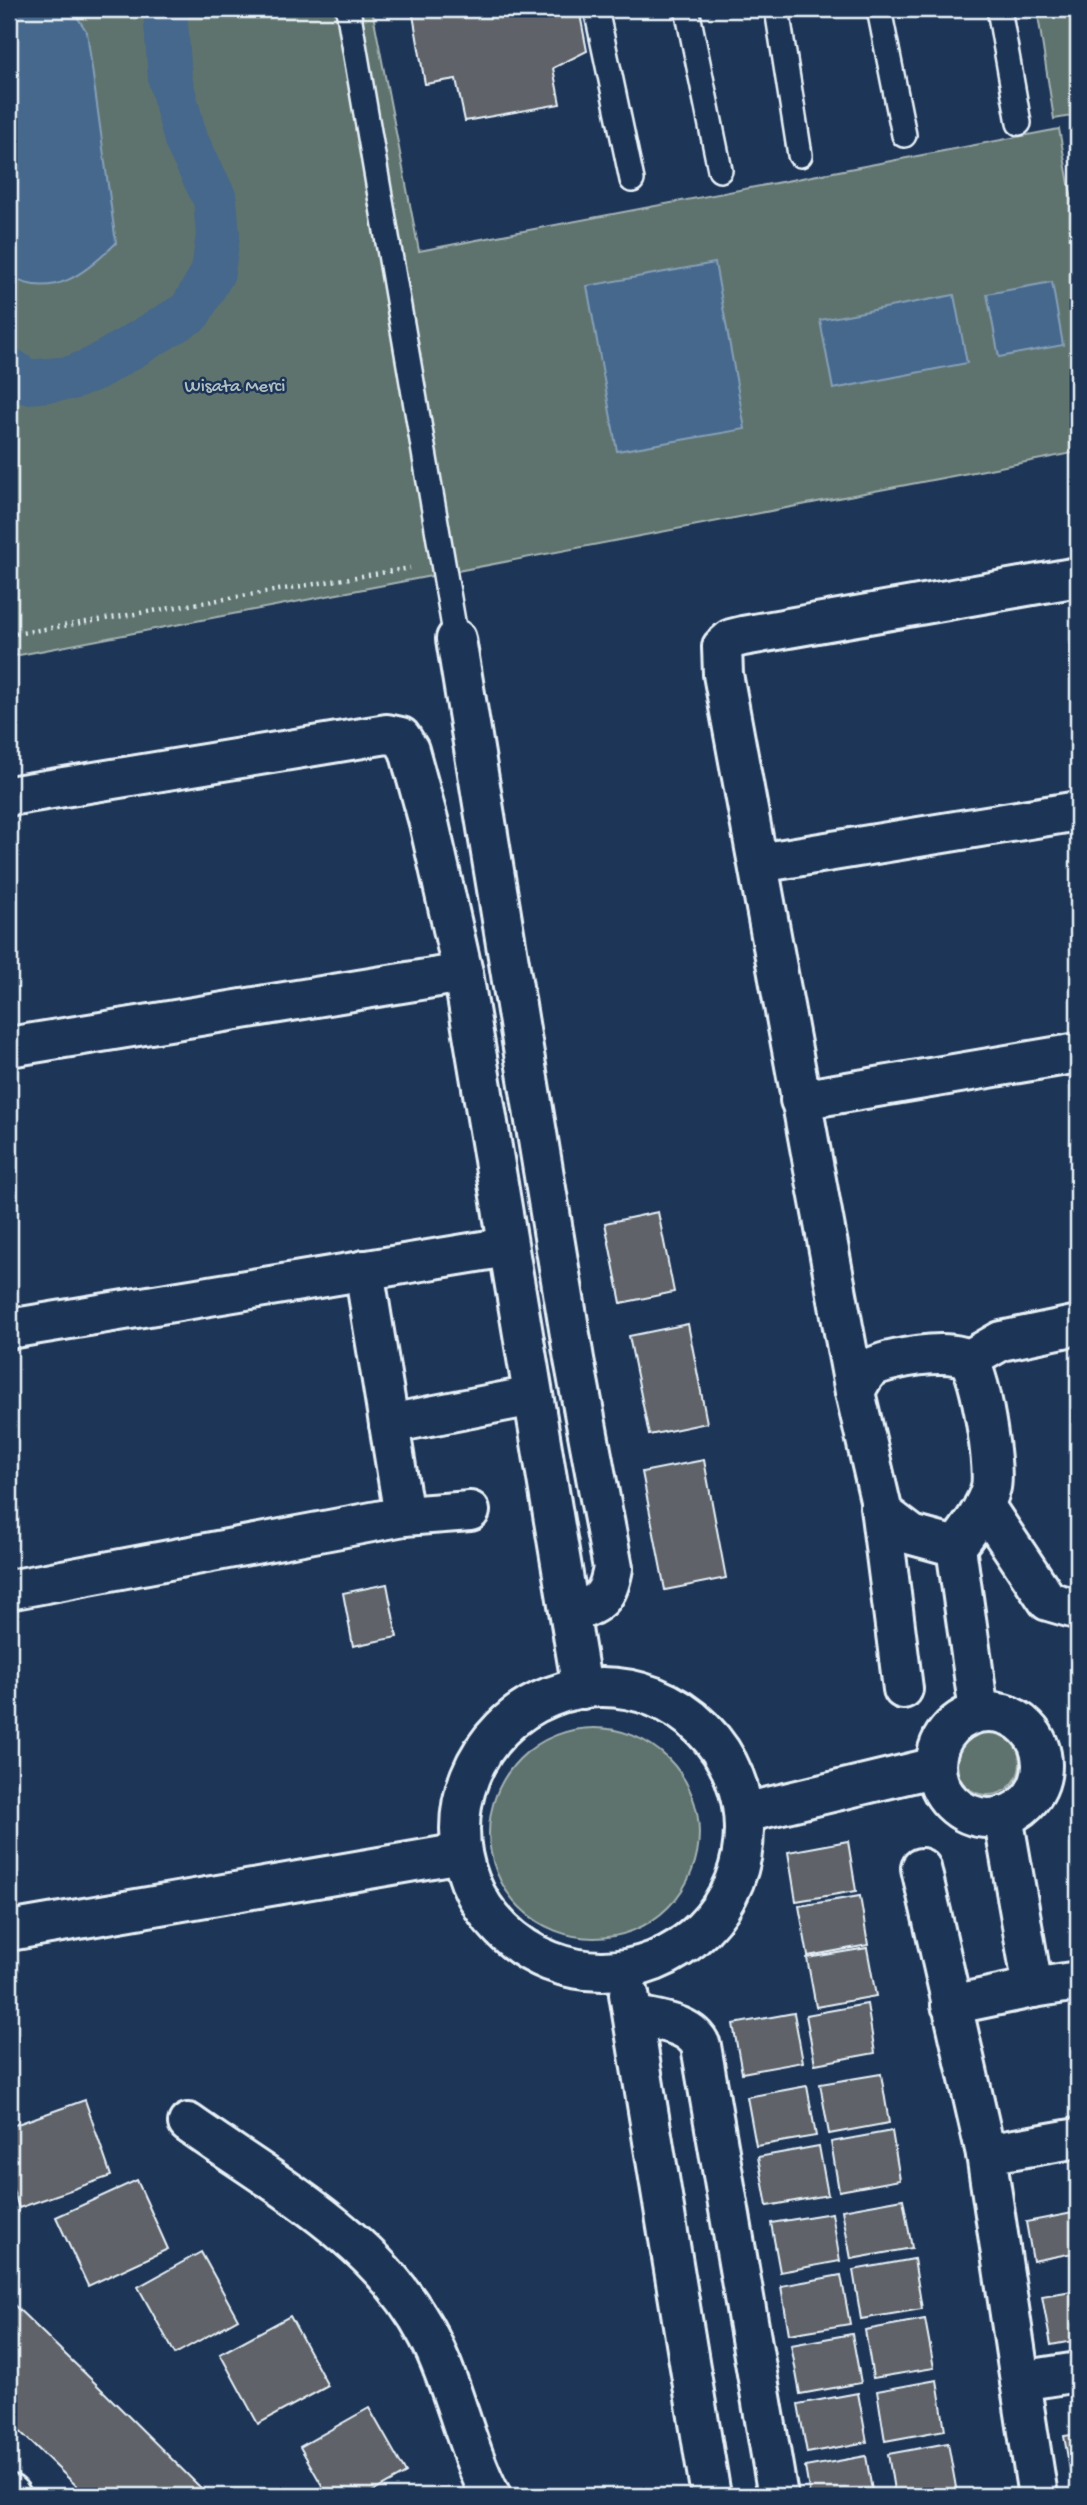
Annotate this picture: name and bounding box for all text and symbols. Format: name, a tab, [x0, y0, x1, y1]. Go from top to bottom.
park label: Wisata Merci	[185, 376, 285, 399]

